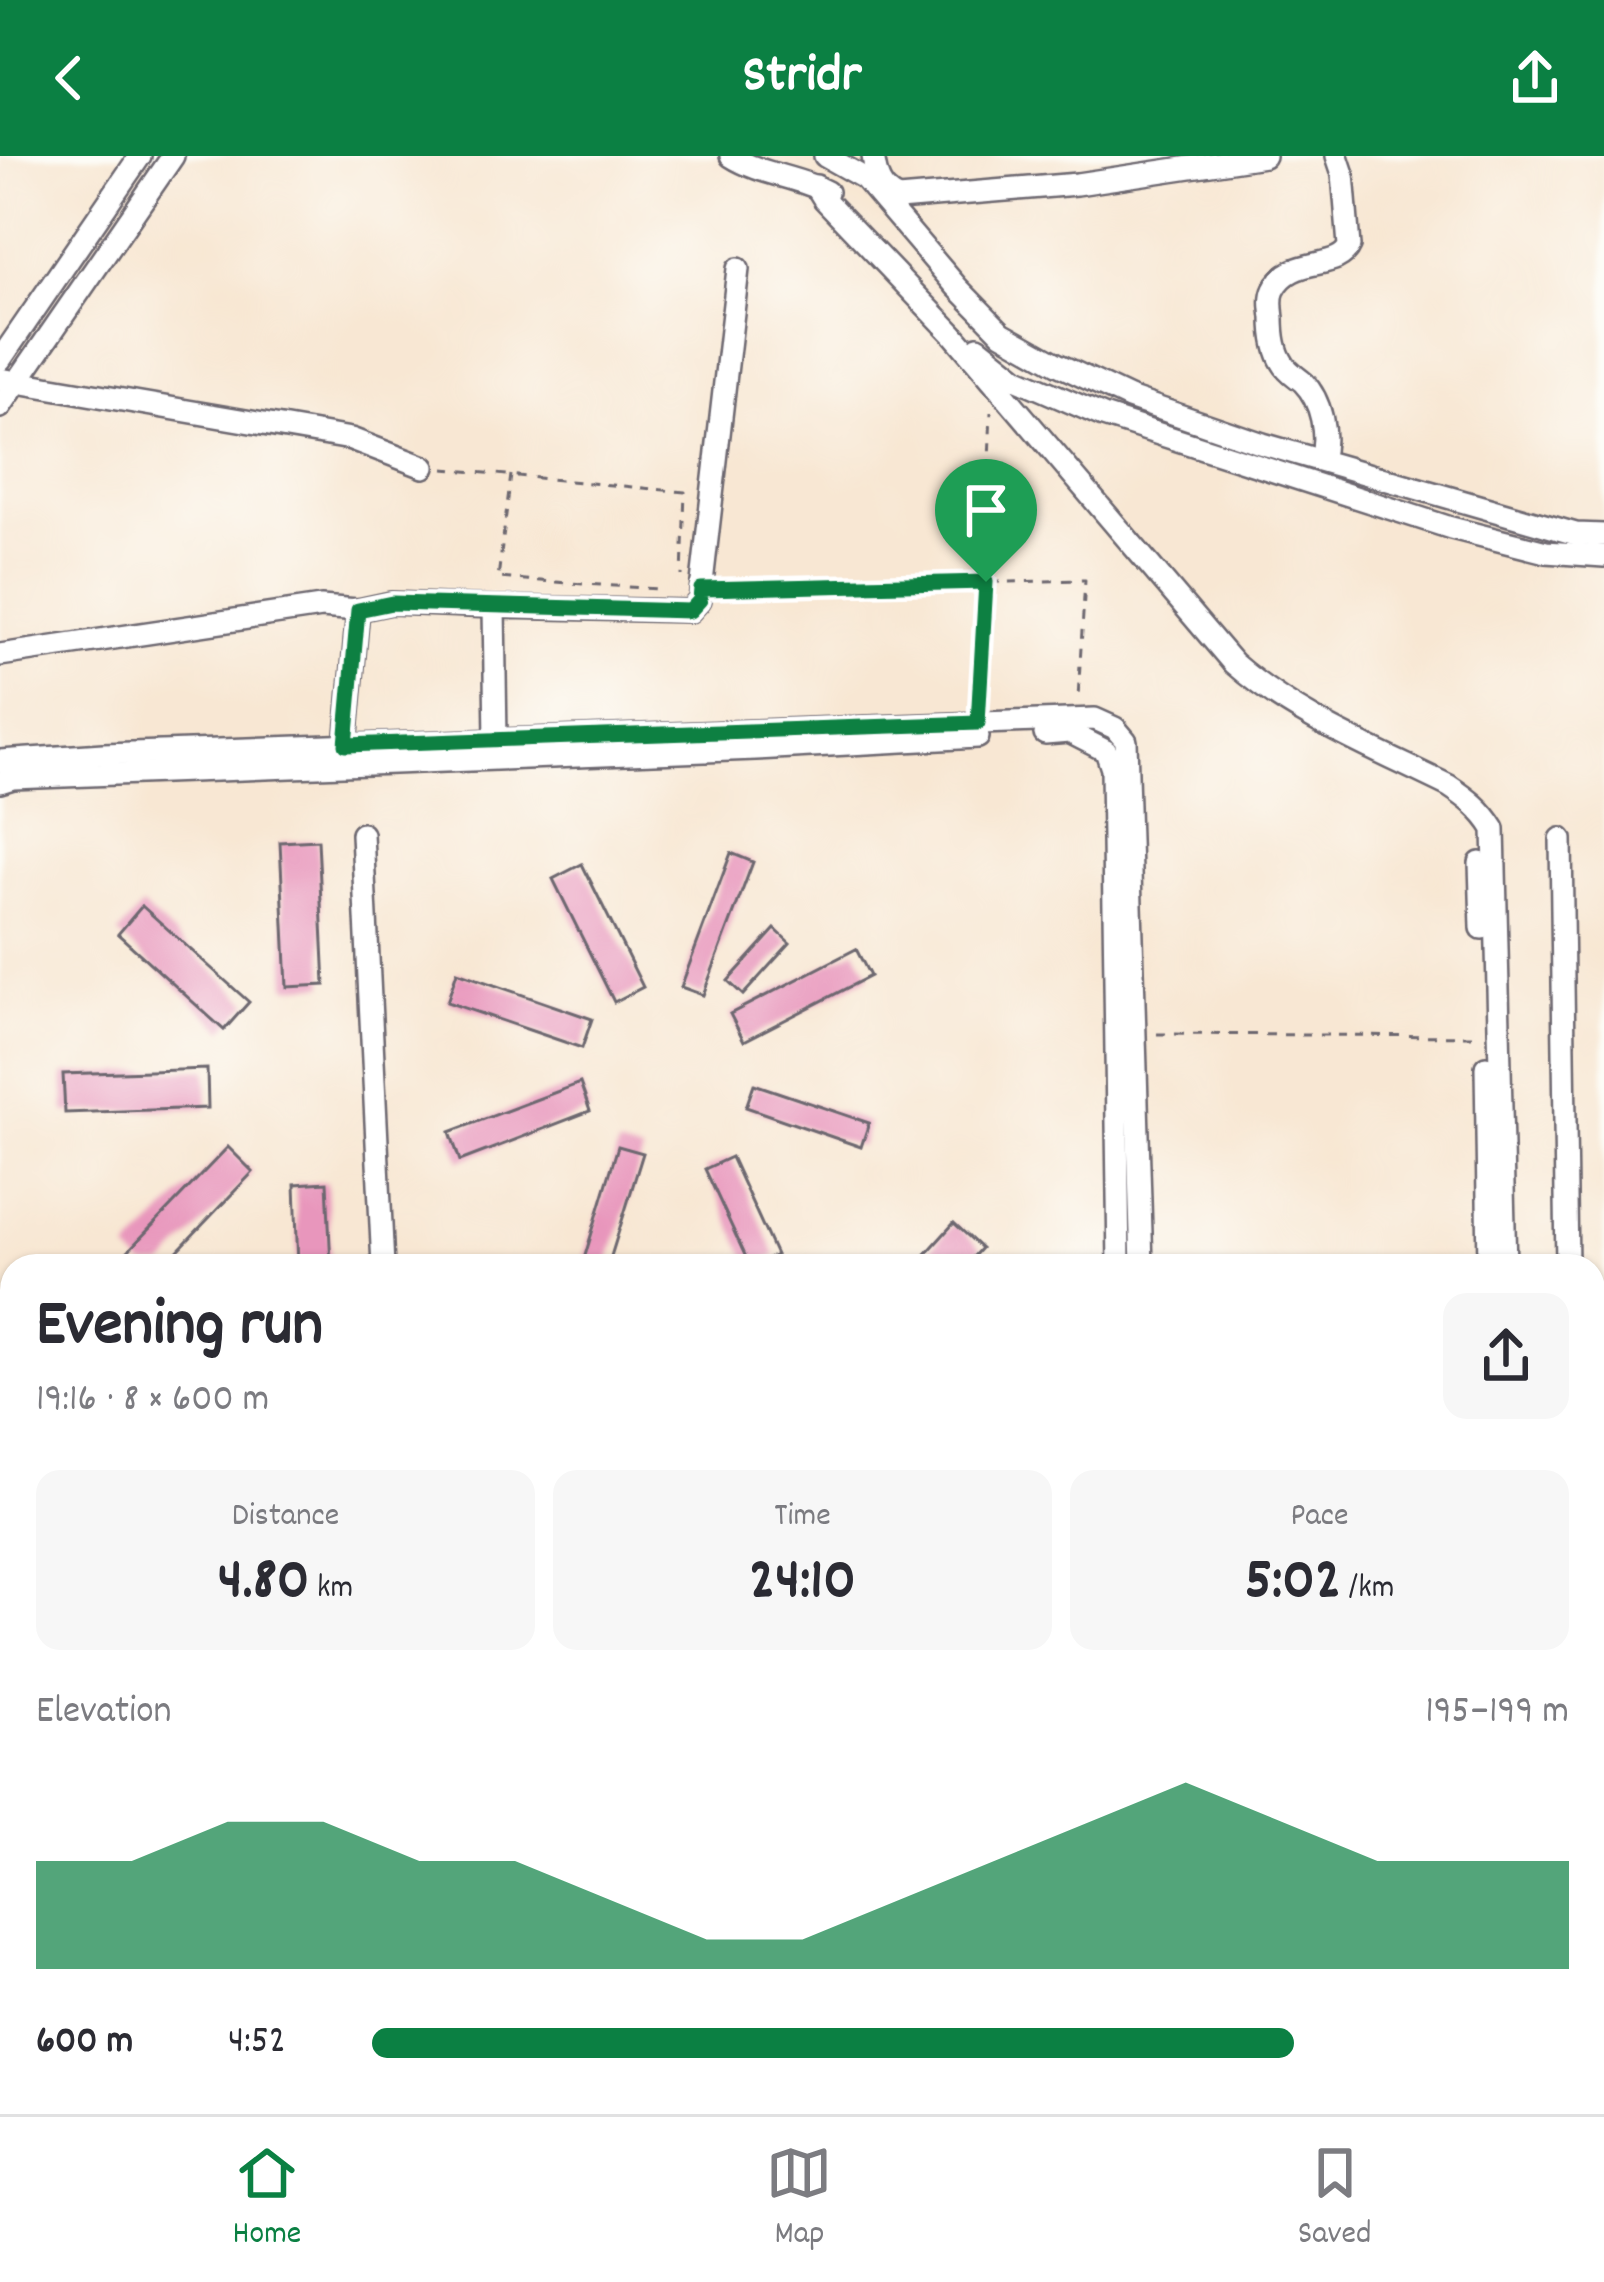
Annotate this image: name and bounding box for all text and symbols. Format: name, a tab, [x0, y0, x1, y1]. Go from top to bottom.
text: Stridr	[742, 40, 862, 117]
icon: back	[36, 45, 102, 111]
icon: share	[1502, 45, 1568, 111]
pin	[935, 459, 1037, 582]
icon: arrive	[953, 477, 1019, 543]
text: Evening run	[36, 1282, 323, 1376]
button: share	[1443, 1293, 1569, 1419]
text: 19:16 · 8 × 600 m	[36, 1374, 269, 1429]
text: Distance	[232, 1494, 339, 1541]
text: Time	[774, 1494, 831, 1541]
text: Pace	[1290, 1494, 1349, 1541]
text: 4.80	[218, 1541, 309, 1627]
text: 24:10	[749, 1541, 856, 1627]
text: 5:02	[1245, 1541, 1341, 1627]
text: km	[309, 1566, 353, 1613]
text: /km	[1341, 1566, 1394, 1613]
text: Elevation	[36, 1686, 172, 1741]
text: 195–199 m	[1425, 1686, 1569, 1741]
text: 600 m	[36, 2016, 133, 2071]
text: 4:52	[228, 2016, 286, 2071]
tab: Home	[233, 2140, 301, 2259]
tab: Map	[766, 2140, 832, 2259]
tab: Saved	[1298, 2140, 1371, 2259]

